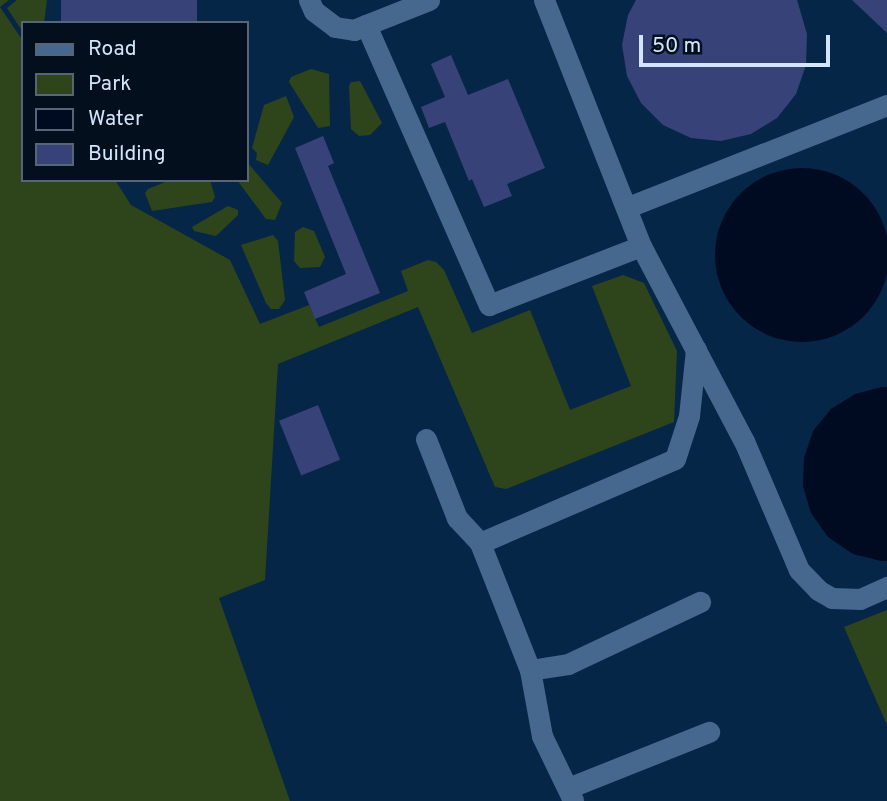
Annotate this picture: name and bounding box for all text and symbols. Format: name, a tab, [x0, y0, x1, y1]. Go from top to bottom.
legend	[21, 21, 248, 182]
scale bar	[642, 21, 833, 65]
text: 50 m	[652, 33, 701, 60]
text: Road	[88, 36, 137, 63]
text: Park	[88, 71, 131, 98]
text: Water	[88, 106, 143, 133]
text: Building	[88, 141, 166, 168]

